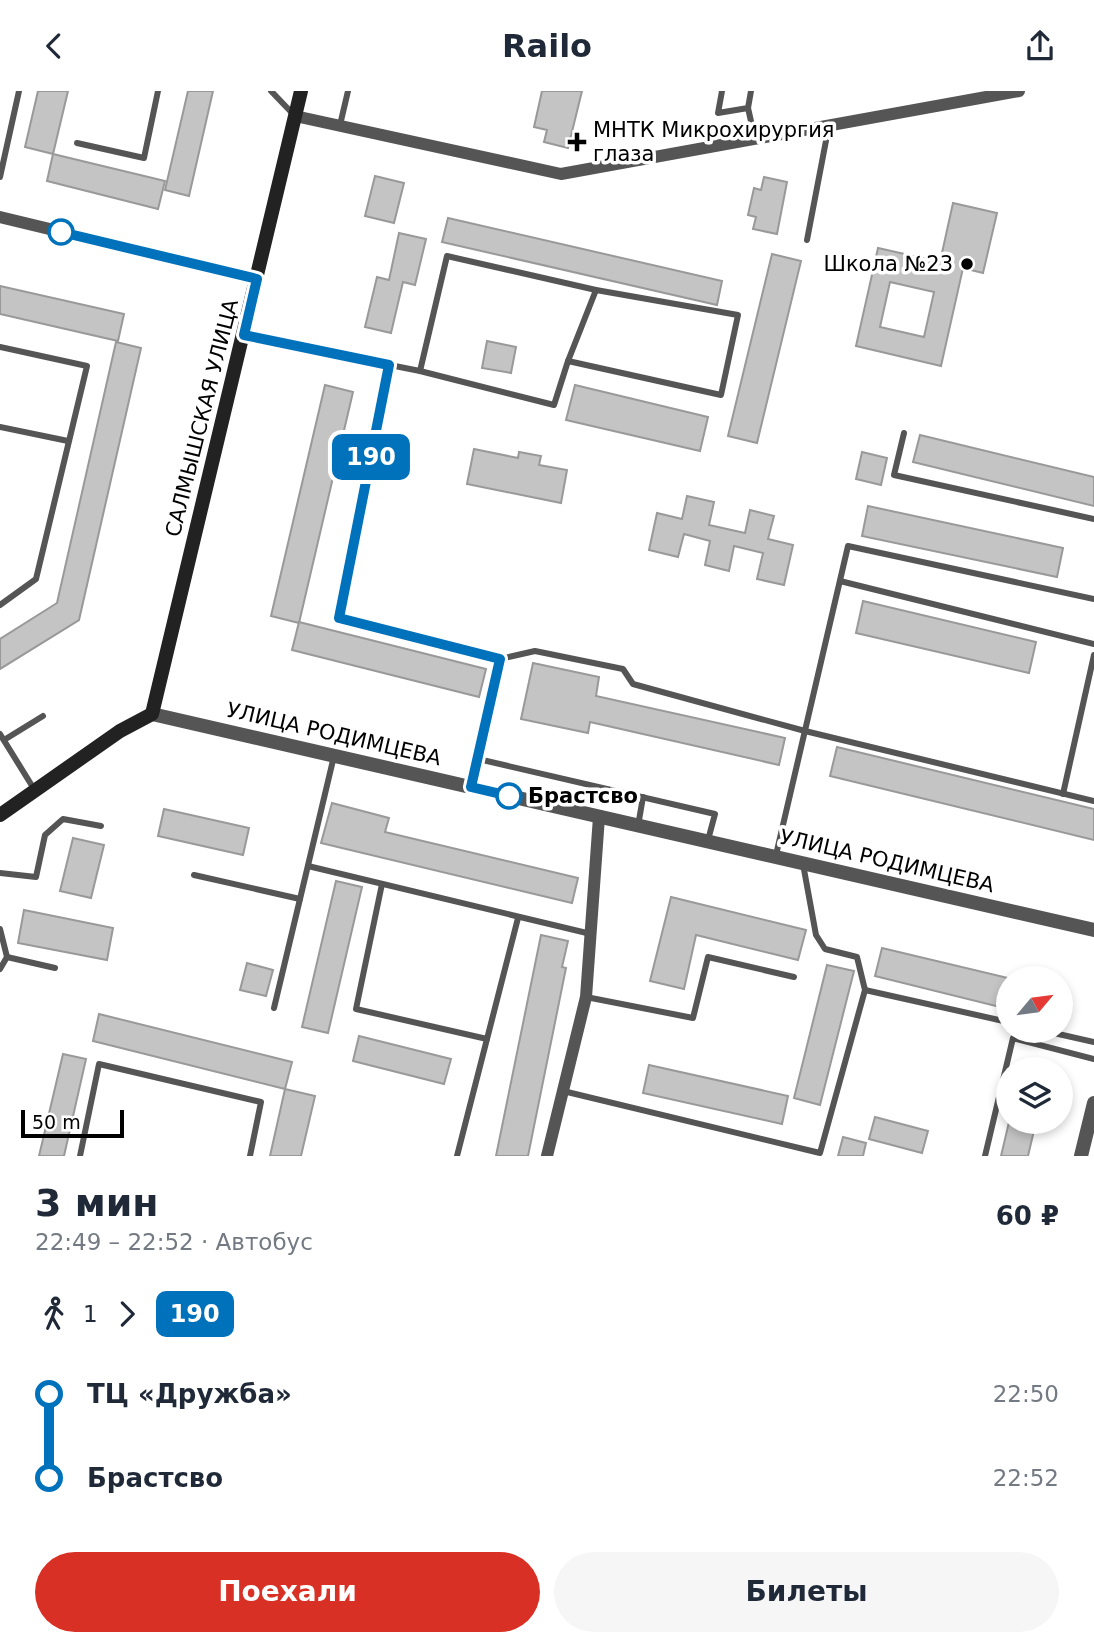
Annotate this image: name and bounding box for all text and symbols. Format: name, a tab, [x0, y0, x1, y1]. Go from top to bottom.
icon: back	[35, 27, 73, 65]
text: Railo	[502, 27, 592, 65]
icon: share	[1021, 27, 1059, 65]
place label: МНТК Микрохирургия глаза	[593, 118, 834, 166]
marker: МНТК Микрохирургия глаза	[567, 132, 587, 152]
unlabelled marker	[48, 219, 74, 245]
place label: Школа №23	[823, 252, 953, 276]
marker: Школа №23	[959, 256, 975, 272]
street label: САЛМЫШСКАЯ УЛИЦА	[161, 296, 243, 539]
line badge: 190	[331, 434, 411, 480]
text: 190	[346, 443, 396, 471]
street label: УЛИЦА РОДИМЦЕВА	[224, 698, 444, 771]
marker: Брастсво	[496, 783, 522, 809]
place label: Брастсво	[528, 784, 638, 808]
street label: УЛИЦА РОДИМЦЕВА	[777, 825, 997, 898]
north arrow	[996, 966, 1073, 1043]
map controls	[996, 966, 1073, 1134]
button: layers	[996, 1057, 1073, 1134]
scale bar	[21, 1107, 124, 1139]
text: 50 m	[32, 1111, 81, 1133]
text: 3 мин	[35, 1181, 159, 1225]
text: 60 ₽	[996, 1201, 1059, 1231]
text: 22:49 – 22:52 · Автобус	[35, 1229, 313, 1255]
icon: walk	[35, 1295, 73, 1333]
icon: forward	[108, 1295, 146, 1333]
text: 190	[170, 1300, 220, 1328]
text: 1	[83, 1301, 98, 1327]
text: ТЦ «Дружба»	[87, 1379, 292, 1409]
text: 22:50	[993, 1381, 1059, 1407]
text: Брастсво	[87, 1463, 223, 1493]
text: 22:52	[993, 1465, 1059, 1491]
button: Поехали	[35, 1552, 540, 1632]
button: Билеты	[554, 1552, 1059, 1632]

